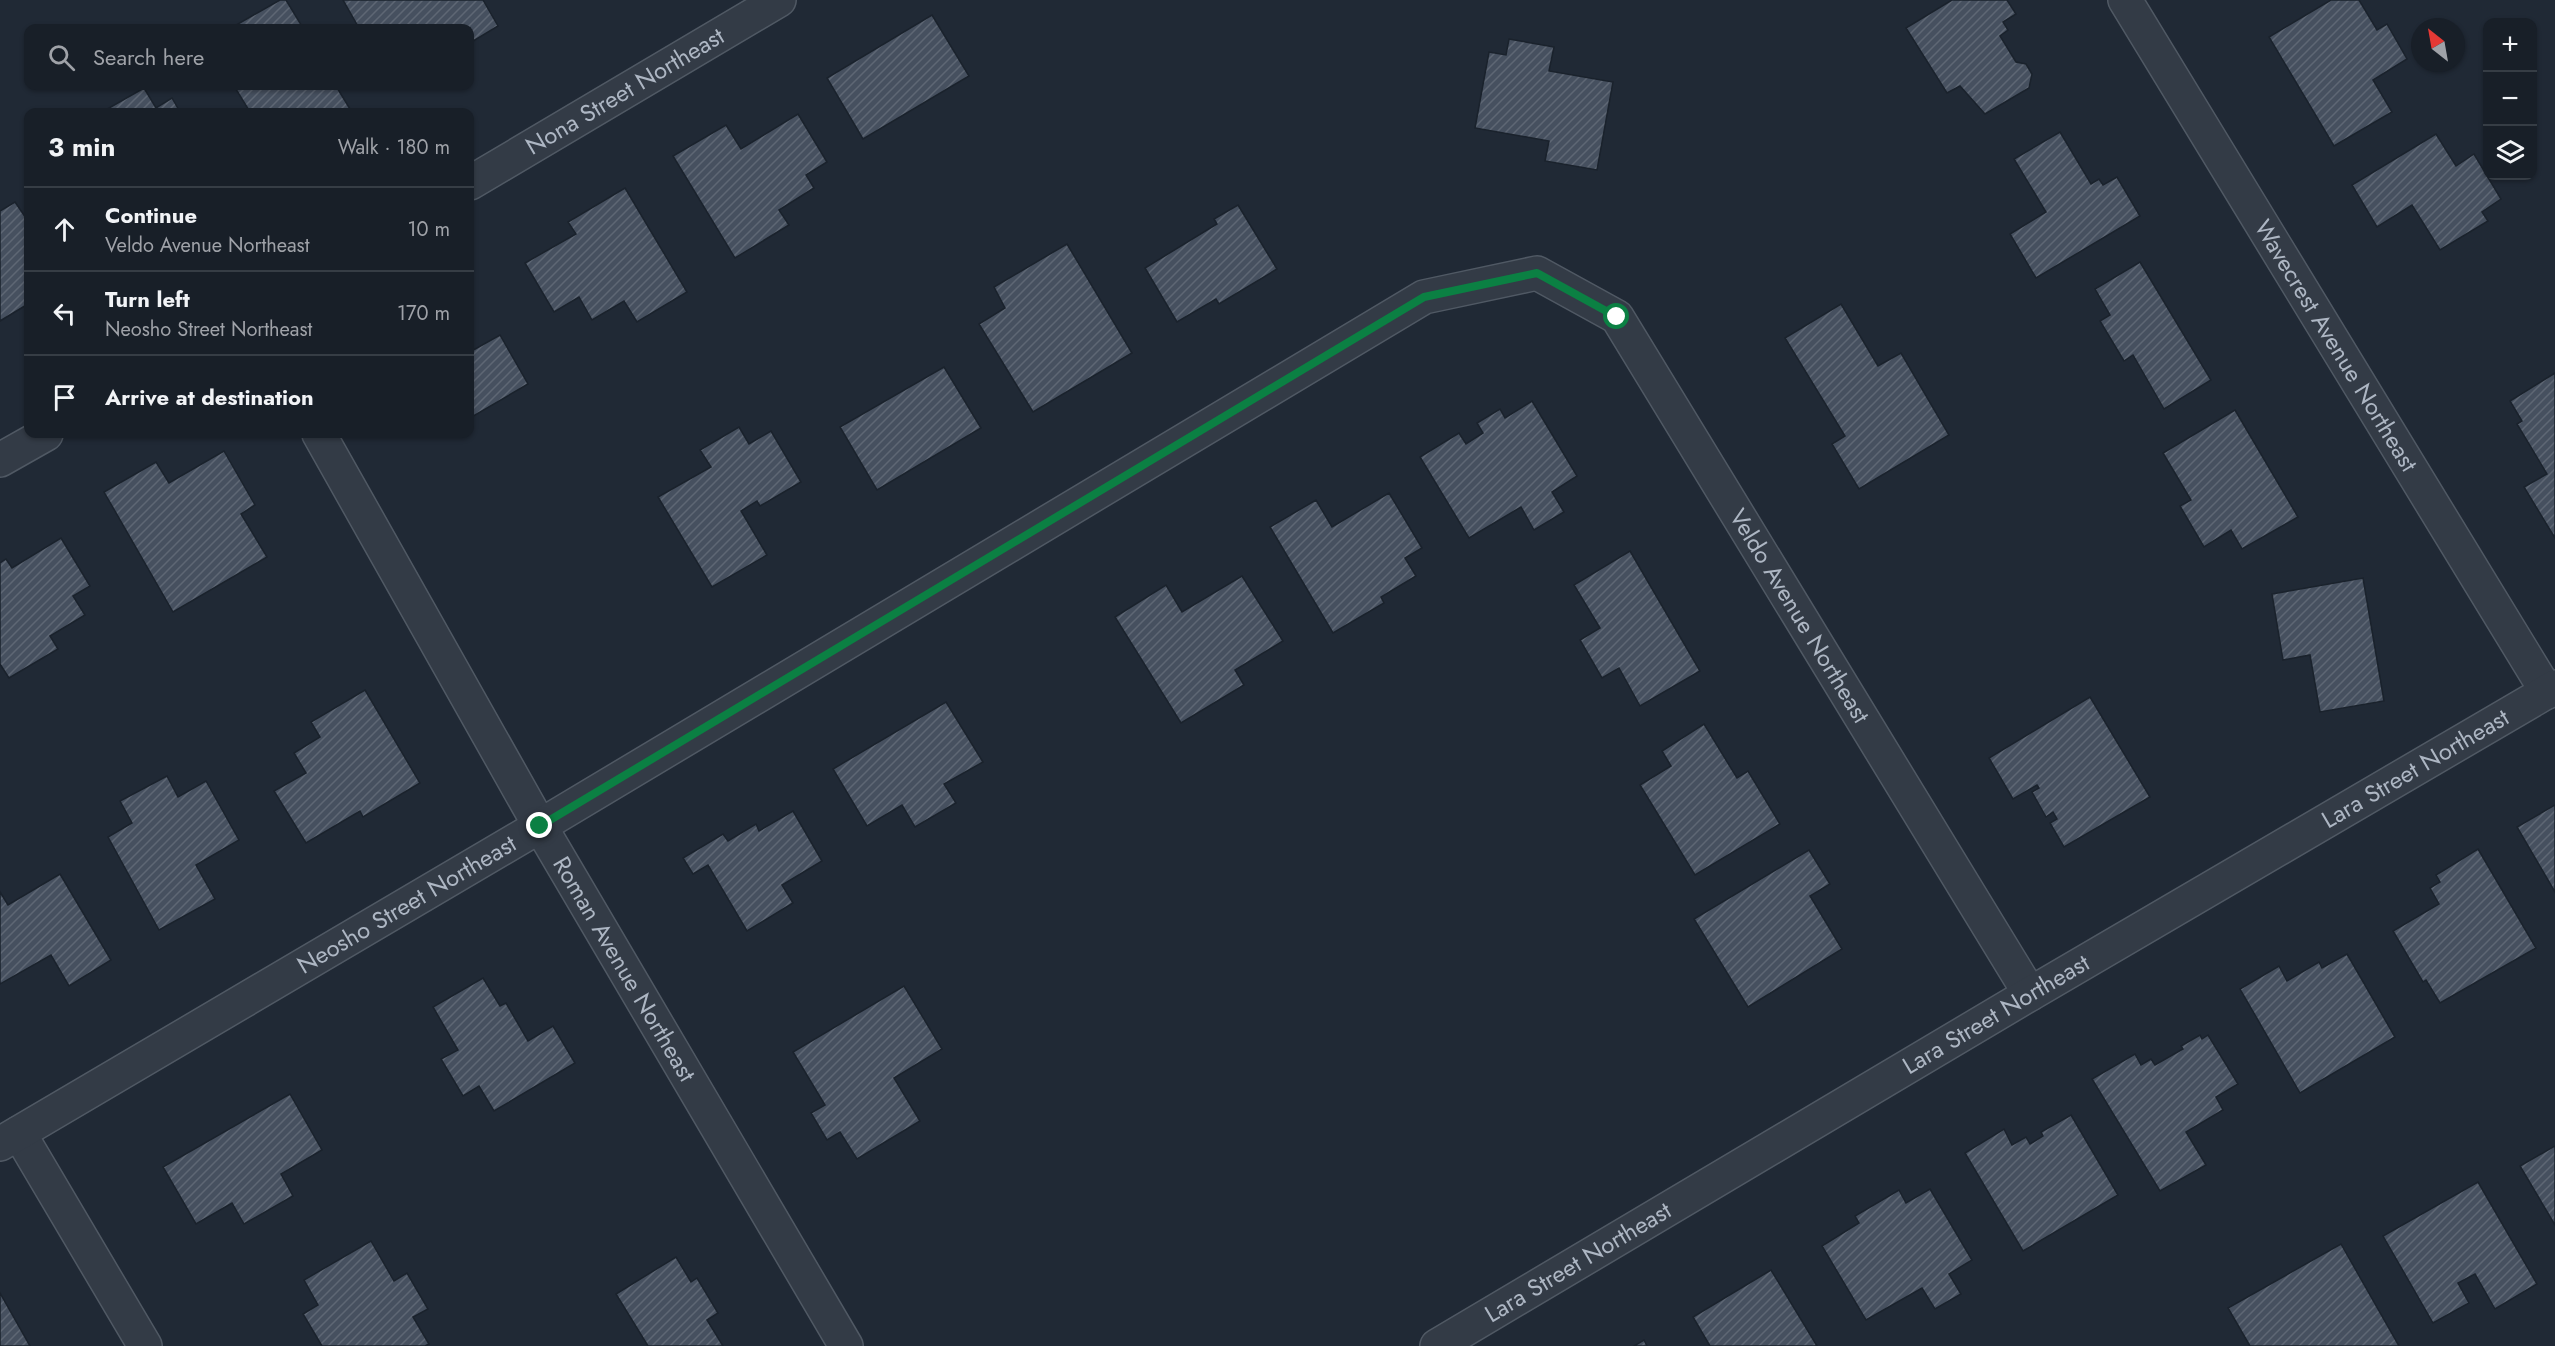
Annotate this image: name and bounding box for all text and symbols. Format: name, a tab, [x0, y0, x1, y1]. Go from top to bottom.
street label: Nona Street Northeast	[519, 18, 731, 163]
north arrow	[2411, 18, 2465, 72]
map controls	[2483, 18, 2537, 180]
button: +	[2483, 18, 2537, 72]
search box	[24, 24, 474, 90]
icon: search	[45, 41, 78, 74]
text: Search here	[93, 41, 204, 73]
button: −	[2483, 72, 2537, 126]
button: layers	[2483, 126, 2537, 180]
text: 3 min	[48, 128, 115, 166]
text: Walk · 180 m	[338, 133, 450, 162]
text: Continue	[105, 199, 197, 231]
icon: ahead	[48, 213, 81, 246]
street label: Wavecrest Avenue Northeast	[2246, 213, 2427, 478]
text: 10 m	[407, 215, 450, 244]
text: Veldo Avenue Northeast	[105, 231, 309, 260]
text: Turn left	[105, 283, 190, 315]
icon: left	[48, 297, 81, 330]
text: 170 m	[397, 299, 450, 328]
route start	[1603, 303, 1629, 329]
text: Neosho Street Northeast	[105, 315, 312, 344]
icon: arrive	[48, 381, 81, 414]
text: Arrive at destination	[105, 381, 314, 413]
street label: Veldo Avenue Northeast	[1721, 502, 1879, 730]
street label: Lara Street Northeast	[2315, 700, 2515, 837]
route end	[526, 812, 552, 838]
street label: Neosho Street Northeast	[290, 826, 523, 982]
street label: Roman Avenue Northeast	[545, 849, 705, 1088]
street label: Lara Street Northeast	[1896, 945, 2096, 1083]
street label: Lara Street Northeast	[1478, 1193, 1678, 1331]

